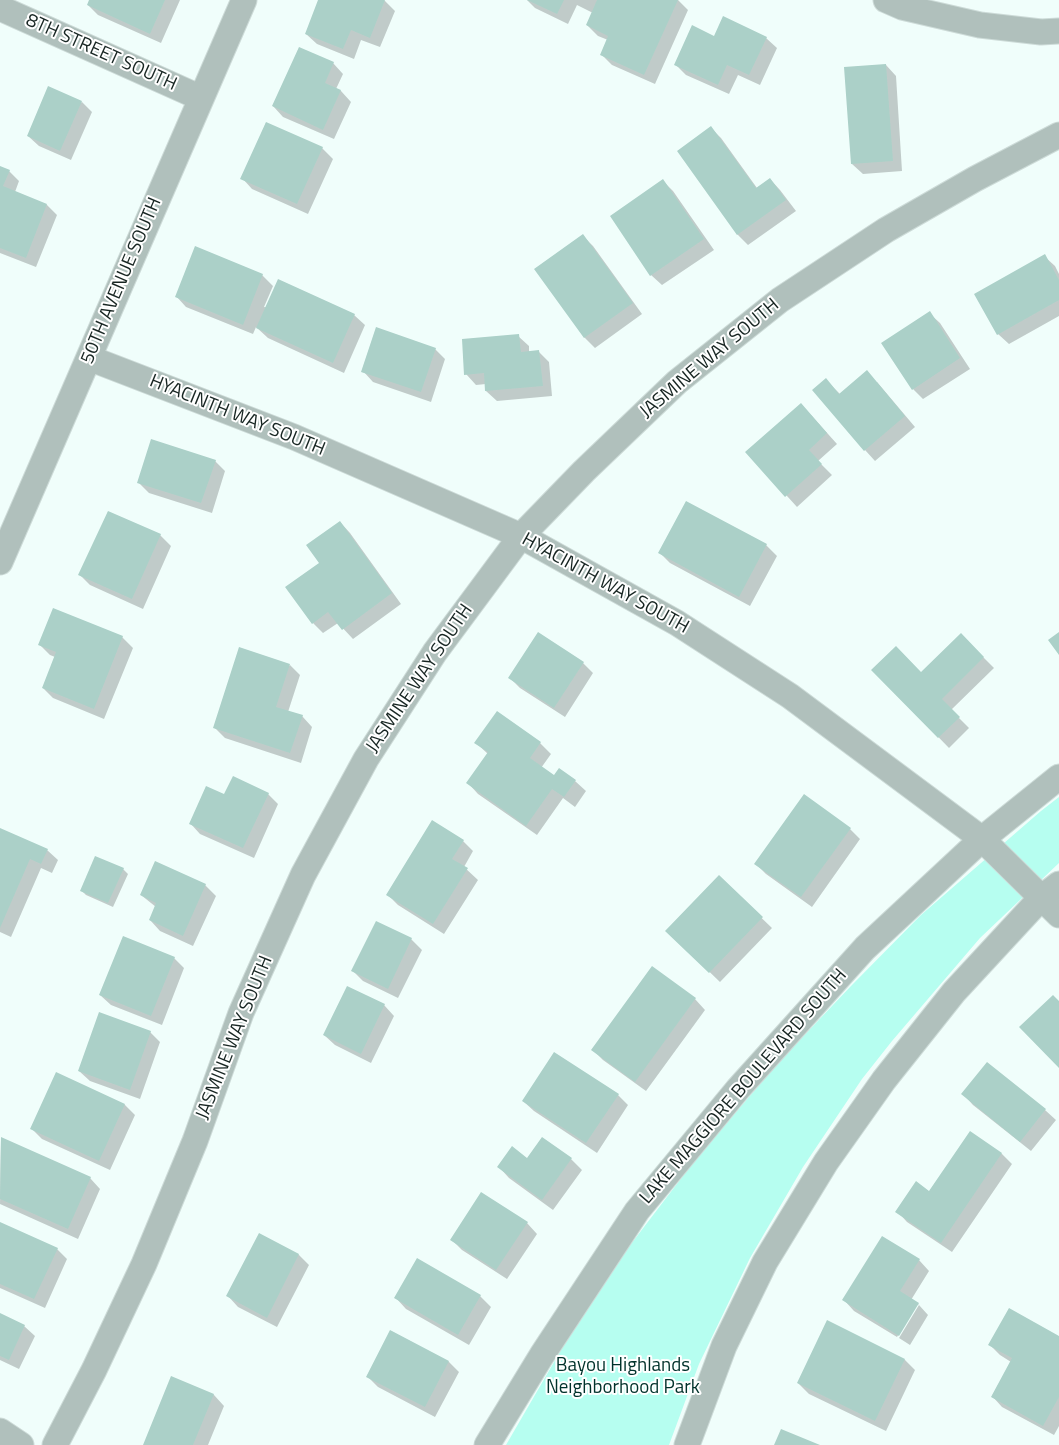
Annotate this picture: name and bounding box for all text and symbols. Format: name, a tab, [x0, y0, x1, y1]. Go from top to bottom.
street label: 8TH STREET SOUTH	[22, 9, 180, 97]
street label: 50TH AVENUE SOUTH	[77, 194, 167, 368]
street label: JASMINE WAY SOUTH	[636, 294, 784, 424]
street label: HYACINTH WAY SOUTH	[146, 370, 328, 462]
street label: HYACINTH WAY SOUTH	[518, 529, 692, 639]
street label: JASMINE WAY SOUTH	[362, 600, 478, 758]
street label: JASMINE WAY SOUTH	[192, 953, 278, 1123]
street label: LAKE MAGGIORE BOULEVARD SOUTH	[636, 965, 852, 1209]
park label: Bayou Highlands Neighborhood Park	[546, 1355, 700, 1399]

